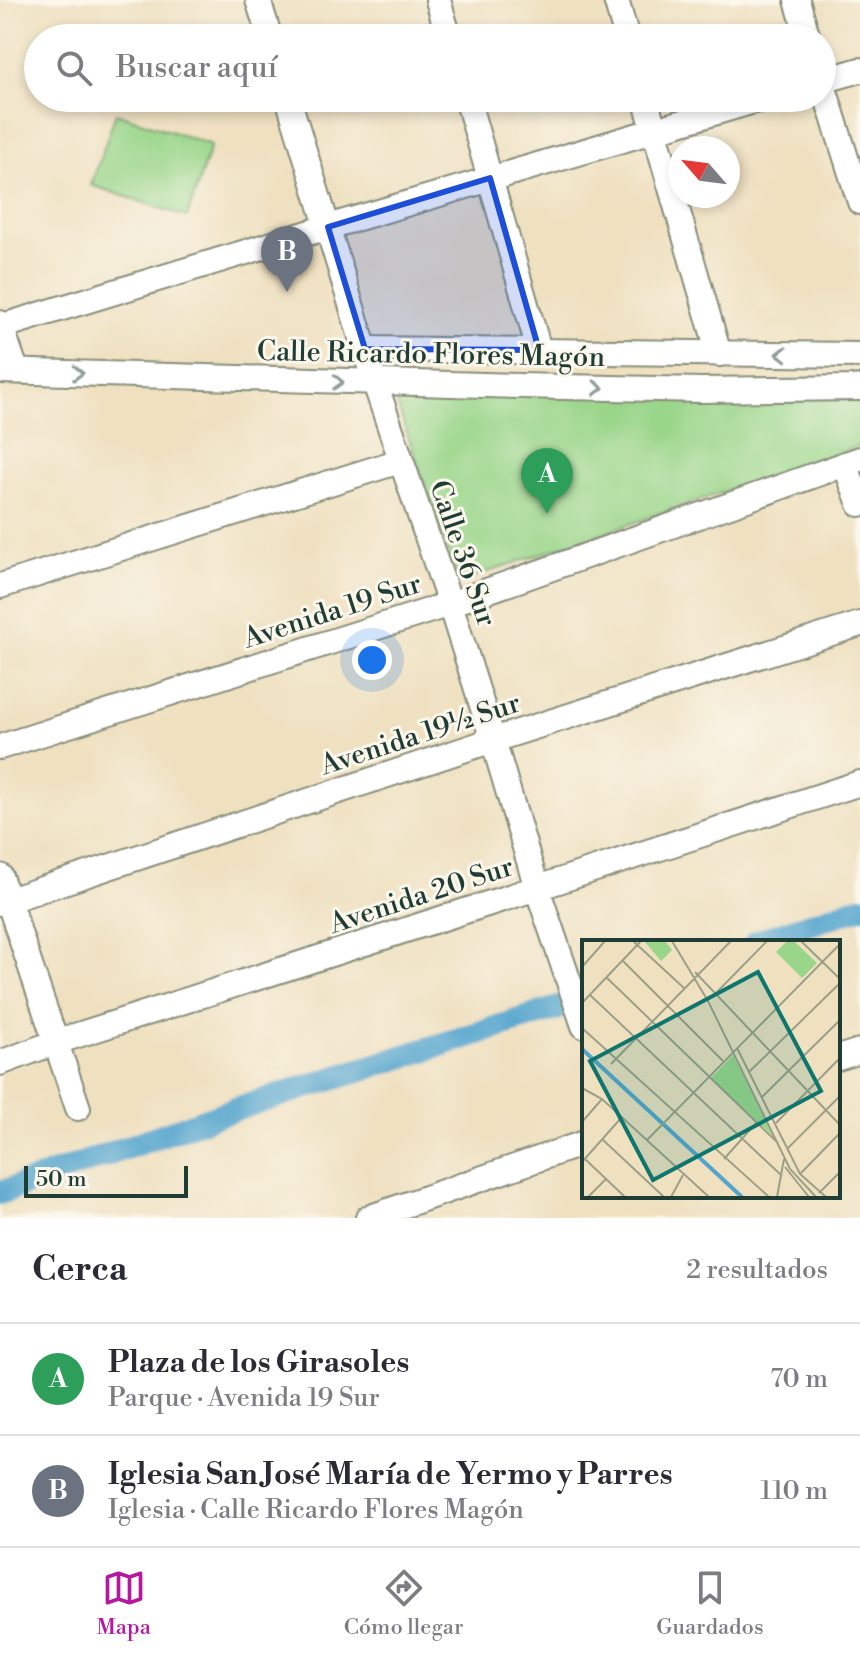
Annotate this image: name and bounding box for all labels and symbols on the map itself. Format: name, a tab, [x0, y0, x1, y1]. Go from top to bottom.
north arrow	[668, 136, 740, 208]
pin: B	[261, 226, 313, 292]
street label: Calle Ricardo Flores Magón	[256, 334, 606, 375]
one-way arrow	[775, 345, 788, 363]
one-way arrow	[72, 364, 85, 381]
one-way arrow	[332, 373, 345, 390]
one-way arrow	[592, 379, 605, 397]
pin: A	[521, 448, 573, 514]
street label: Calle 36 Sur	[421, 476, 504, 631]
street label: Avenida 19 Sur	[238, 566, 426, 657]
your location	[352, 640, 392, 680]
street label: Avenida 19½ Sur	[315, 686, 525, 784]
street label: Avenida 20 Sur	[324, 849, 518, 942]
inset map	[582, 940, 840, 1198]
scale bar	[24, 1162, 188, 1198]

